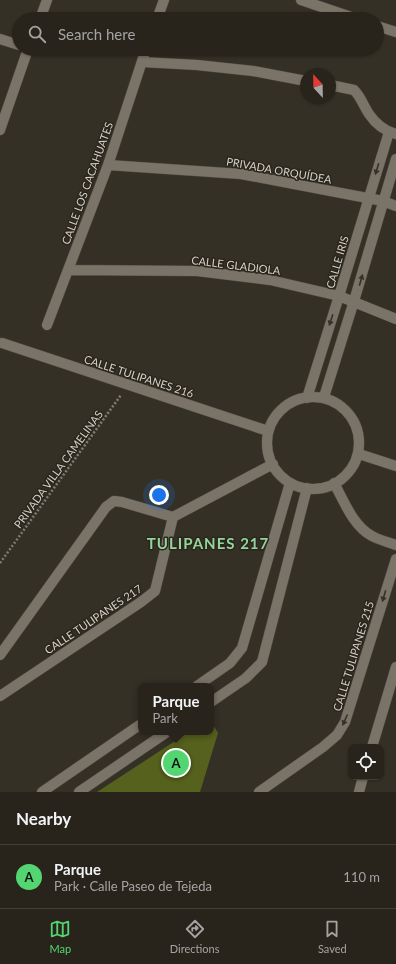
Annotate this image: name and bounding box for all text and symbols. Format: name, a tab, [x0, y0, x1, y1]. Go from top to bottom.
search box	[12, 12, 384, 56]
icon: search	[26, 23, 48, 45]
text: Search here	[58, 25, 135, 43]
north arrow	[300, 68, 336, 104]
street label: CALLE LOS CACAHUATES	[59, 120, 115, 246]
street label: PRIVADA ORQUÍDEA	[225, 154, 333, 186]
one-way arrow	[374, 163, 380, 175]
street label: CALLE IRIS	[323, 234, 351, 290]
street label: CALLE GLADIOLA	[191, 253, 282, 277]
one-way arrow	[358, 273, 364, 285]
one-way arrow	[328, 315, 334, 327]
street label: CALLE TULIPANES 216	[83, 352, 195, 400]
street label: PRIVADA VILLA CAMELINAS	[11, 408, 105, 530]
your location	[149, 485, 169, 505]
district label: TULIPANES 217	[147, 534, 269, 552]
street label: CALLE TULIPANES 217	[42, 582, 144, 656]
one-way arrow	[381, 591, 387, 603]
street label: CALLE TULIPANES 215	[330, 599, 376, 713]
popup	[138, 683, 214, 735]
text: Parque	[152, 692, 200, 710]
text: Park	[152, 710, 178, 726]
one-way arrow	[342, 714, 348, 726]
map controls	[348, 744, 384, 780]
button: locate	[348, 744, 384, 780]
pin: A	[163, 748, 189, 778]
text: Nearby	[16, 808, 71, 829]
text: Parque	[54, 860, 101, 878]
text: A	[24, 869, 34, 885]
text: 110 m	[343, 869, 380, 885]
text: Park · Calle Paseo de Tejeda	[54, 878, 212, 894]
tab: Map	[49, 918, 71, 955]
tab: Directions	[170, 918, 219, 955]
tab: Saved	[318, 918, 347, 955]

